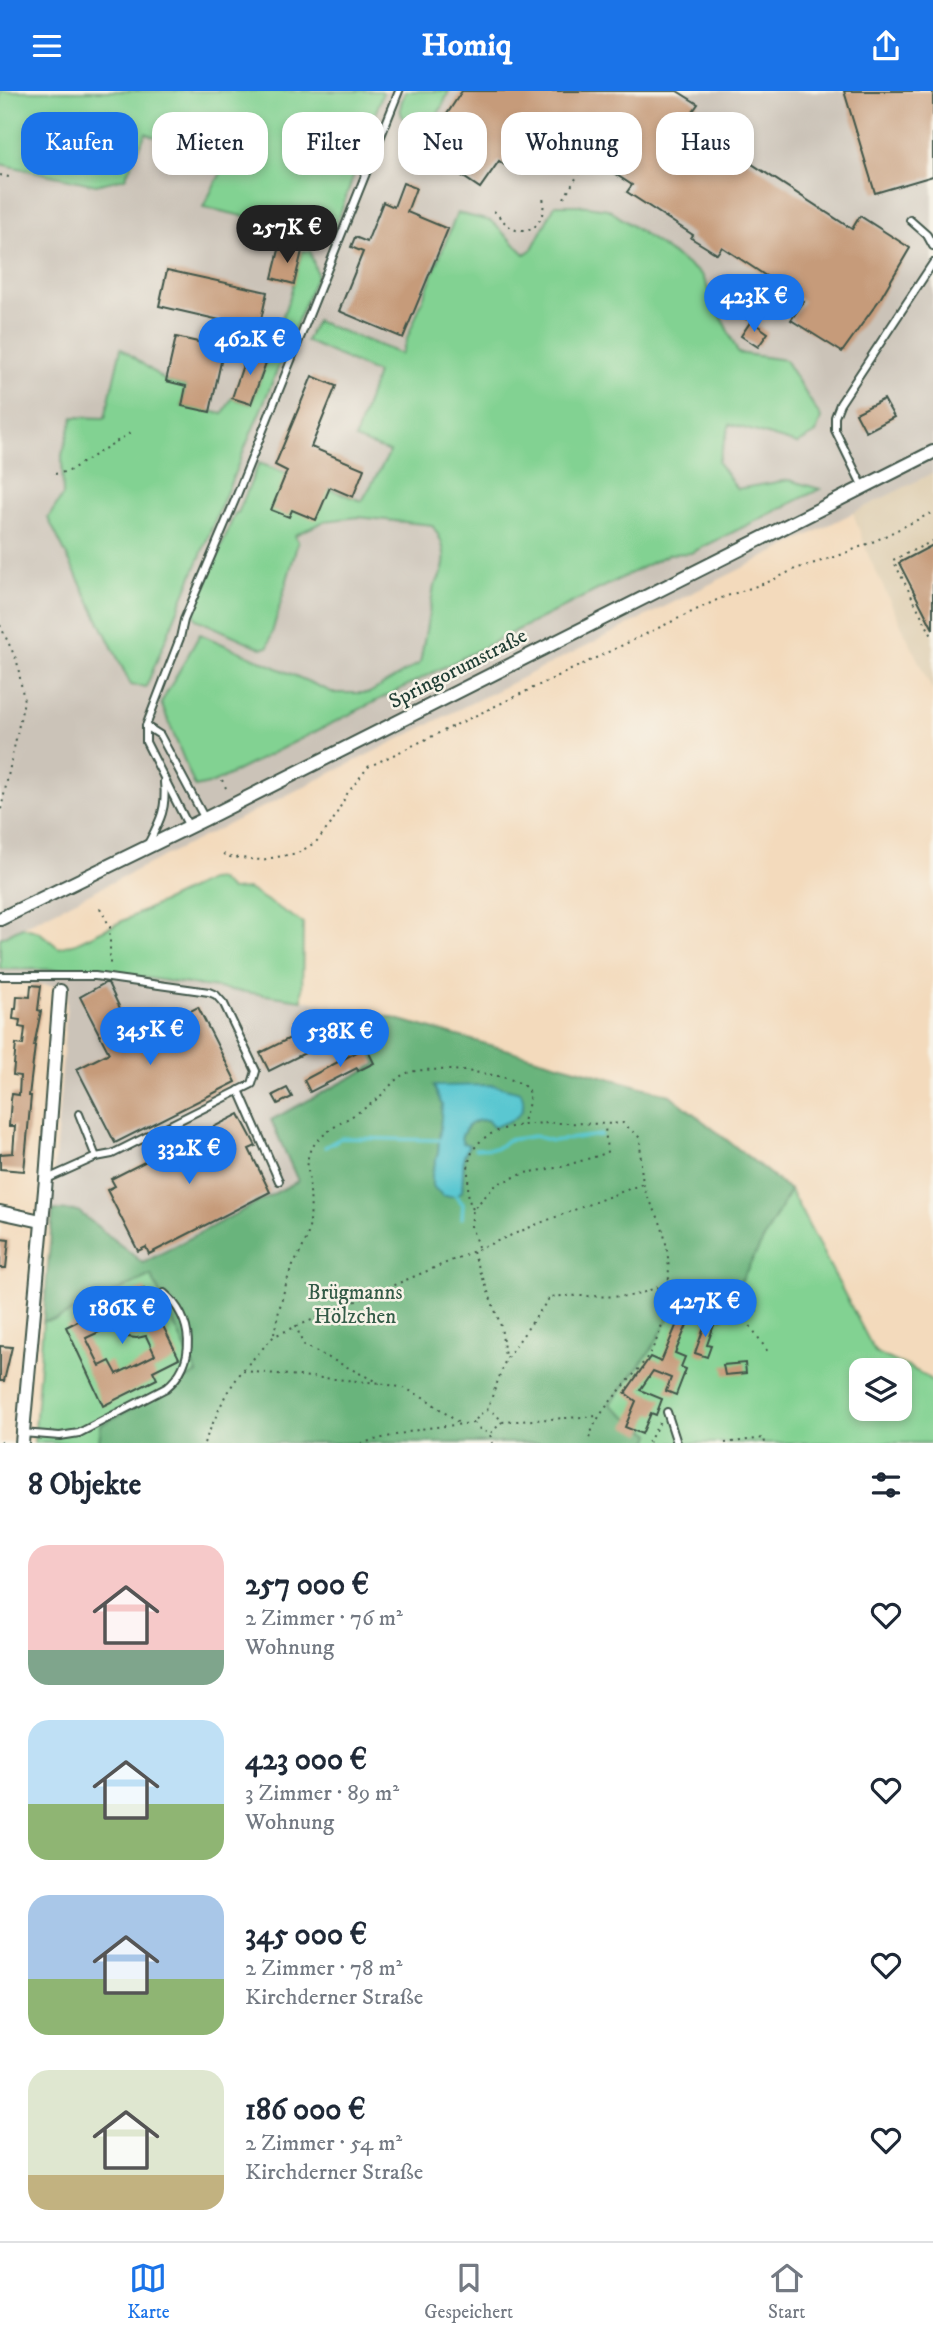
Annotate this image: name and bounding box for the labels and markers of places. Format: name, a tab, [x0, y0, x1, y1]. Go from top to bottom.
pin: 257K €	[230, 205, 344, 265]
pin: 423K €	[697, 275, 811, 334]
pin: 462K €	[193, 317, 307, 377]
pin: 345K €	[93, 1007, 207, 1067]
pin: 538K €	[283, 1009, 397, 1069]
pin: 332K €	[132, 1127, 246, 1186]
pin: 427K €	[648, 1279, 762, 1339]
pin: 186K €	[65, 1287, 179, 1346]

